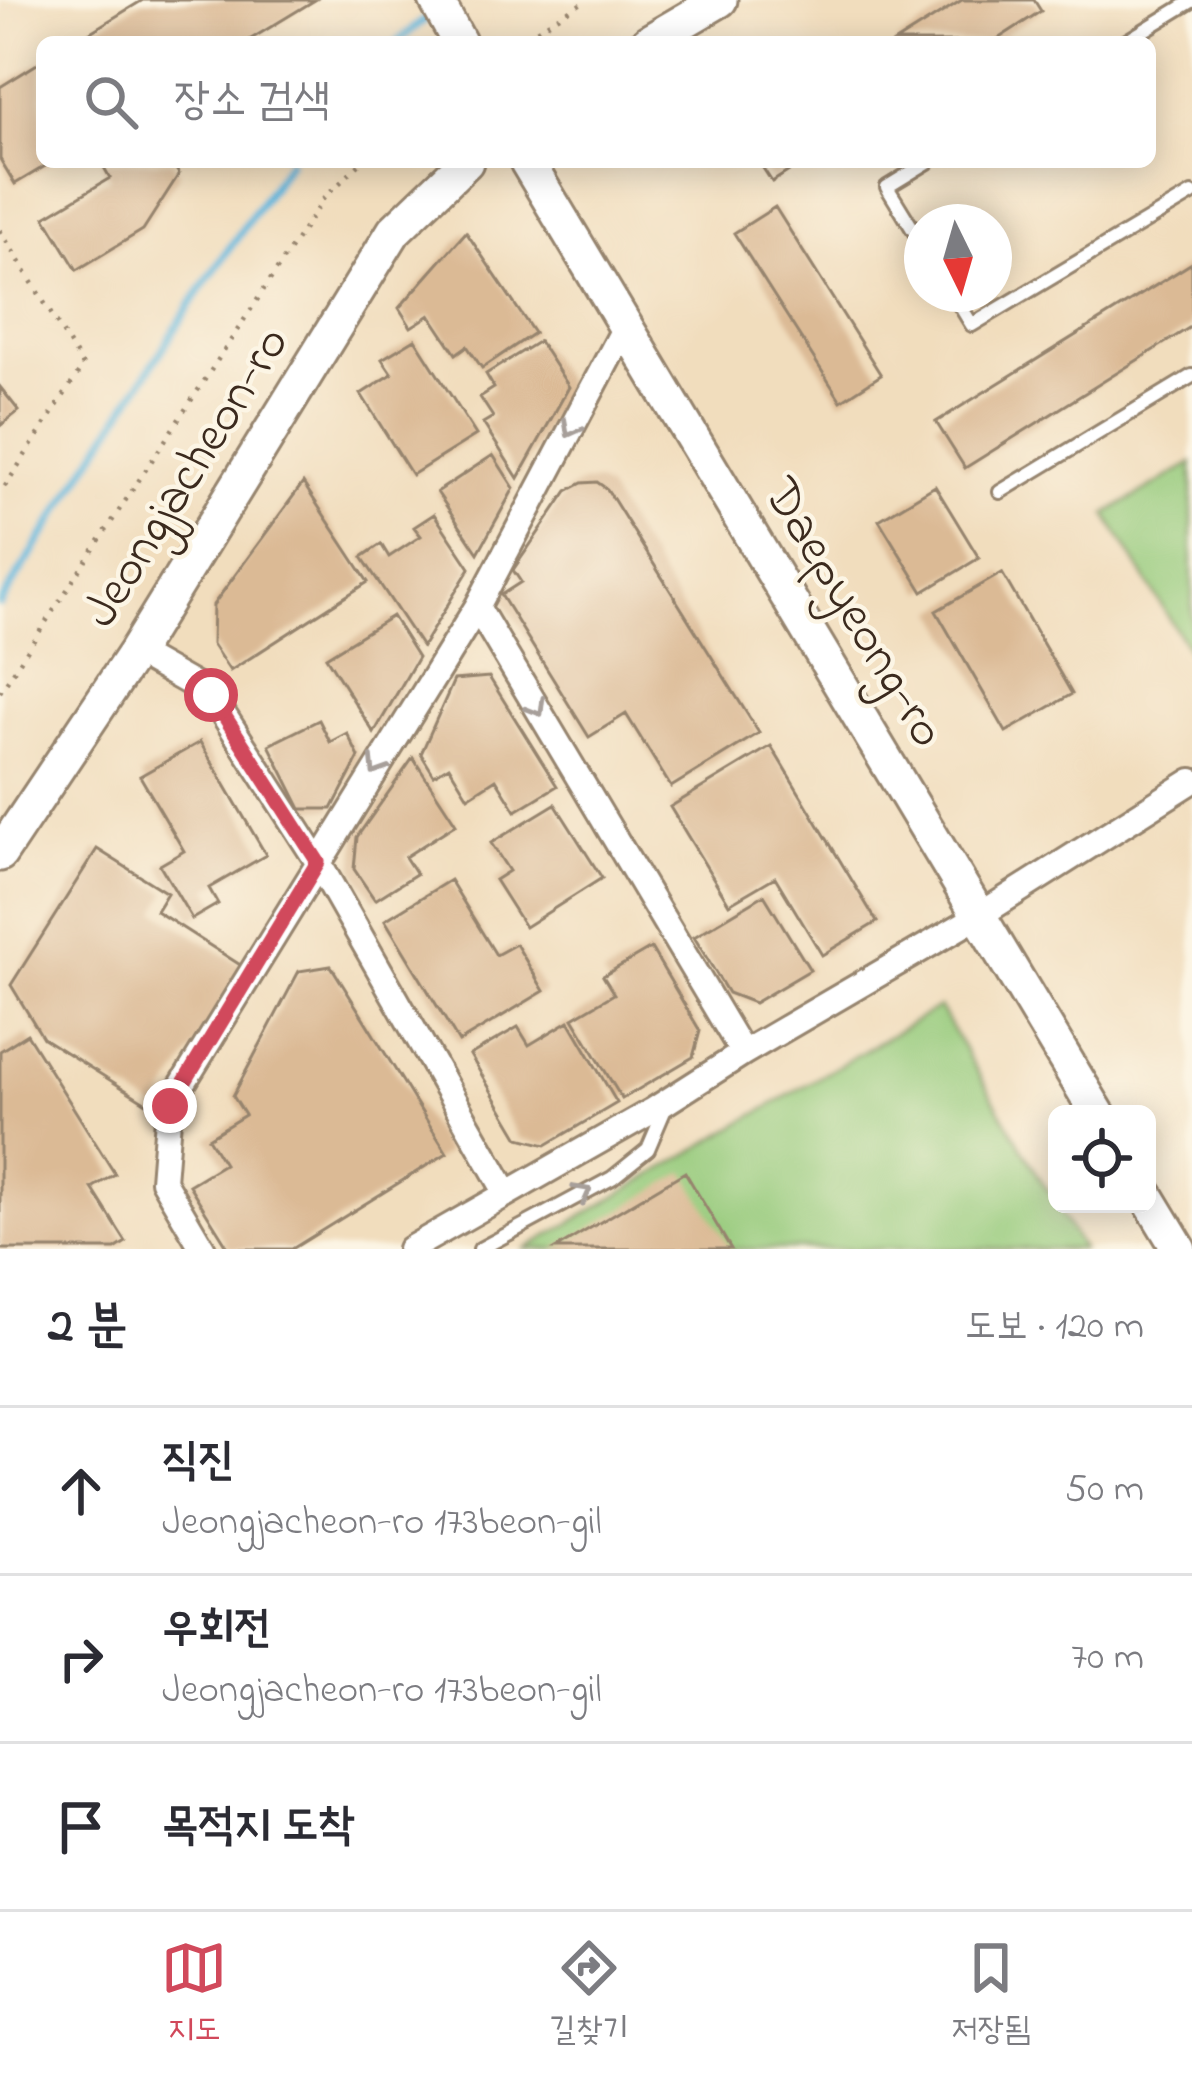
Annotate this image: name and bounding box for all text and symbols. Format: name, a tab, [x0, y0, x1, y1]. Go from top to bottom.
search box	[36, 36, 1156, 168]
icon: search	[78, 69, 144, 135]
text: 장소 검색	[174, 69, 330, 135]
north arrow	[904, 204, 1012, 312]
street label: Jeongjacheon-ro	[65, 313, 310, 643]
one-way arrow	[562, 416, 585, 437]
street label: Daepyeong-ro	[741, 463, 962, 763]
route start	[184, 668, 238, 722]
one-way arrow	[523, 695, 545, 717]
one-way arrow	[369, 754, 391, 776]
route end	[143, 1079, 197, 1133]
map controls	[1048, 1105, 1156, 1213]
button: locate	[1048, 1105, 1156, 1213]
one-way arrow	[571, 1184, 592, 1207]
text: 2 분	[48, 1290, 127, 1365]
text: 도보 · 120 m	[965, 1299, 1144, 1356]
text: 직진	[162, 1429, 234, 1495]
icon: ahead	[48, 1458, 114, 1524]
text: 50 m	[1065, 1462, 1144, 1519]
text: Jeongjacheon-ro 173beon-gil	[162, 1495, 602, 1552]
text: 우회전	[162, 1597, 271, 1663]
icon: right	[48, 1626, 114, 1692]
text: 70 m	[1071, 1630, 1144, 1687]
text: Jeongjacheon-ro 173beon-gil	[162, 1663, 602, 1720]
icon: arrive	[48, 1794, 114, 1860]
text: 목적지 도착	[162, 1794, 354, 1860]
tab: 지도	[161, 1935, 227, 2055]
tab: 길찾기	[549, 1935, 629, 2055]
tab: 저장됨	[951, 1935, 1031, 2055]

